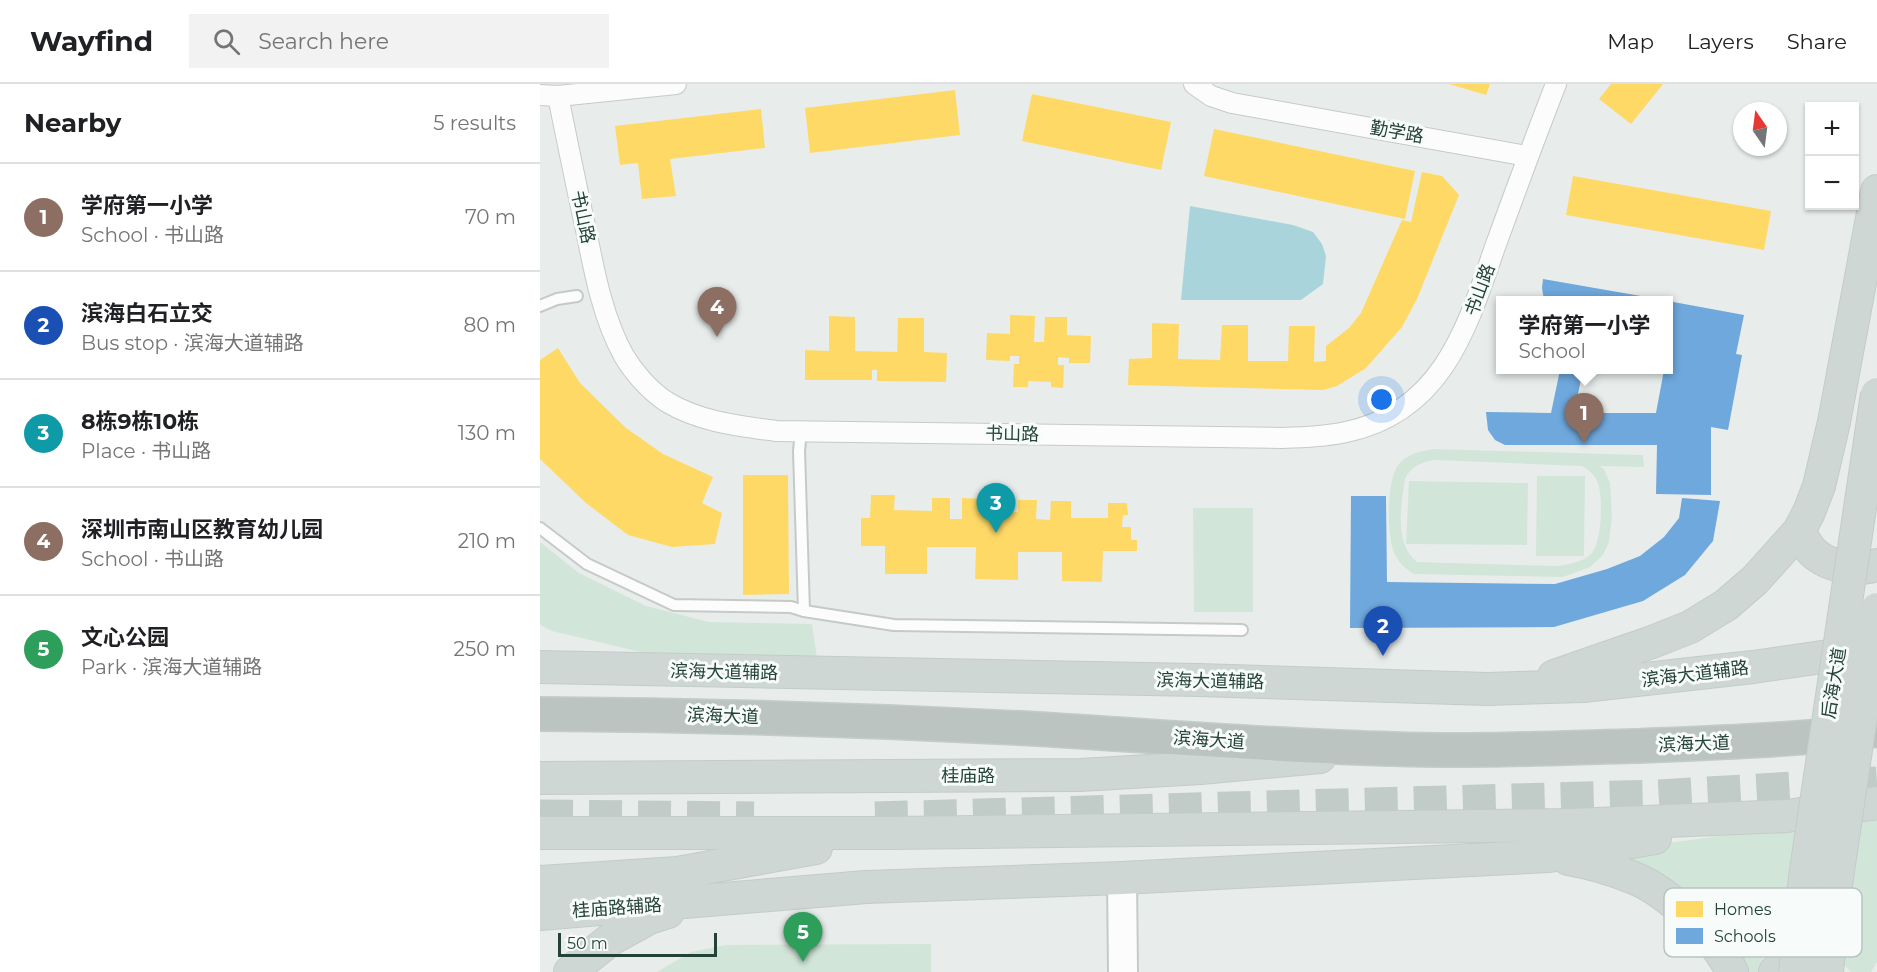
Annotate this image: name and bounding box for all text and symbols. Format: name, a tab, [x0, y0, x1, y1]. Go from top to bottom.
search box	[189, 14, 609, 68]
text: Wayfind	[30, 24, 153, 58]
icon: search	[210, 25, 243, 58]
text: Search here	[258, 28, 389, 55]
text: Map	[1607, 29, 1654, 54]
text: Layers	[1687, 29, 1754, 54]
text: Share	[1787, 29, 1847, 54]
north arrow	[1733, 102, 1787, 156]
map controls	[1805, 102, 1859, 210]
button: +	[1805, 102, 1859, 156]
text: Nearby	[24, 107, 121, 139]
text: 5 results	[433, 111, 516, 135]
street label: 勤学路	[1369, 116, 1425, 148]
button: −	[1805, 156, 1859, 210]
street label: 书山路	[567, 188, 599, 246]
text: 学府第一小学	[81, 192, 213, 219]
text: 1	[40, 205, 47, 229]
text: 70 m	[465, 205, 516, 229]
text: School · 书山路	[81, 223, 224, 247]
street label: 书山路	[1460, 261, 1500, 319]
pin: 4	[698, 288, 736, 337]
popup	[1496, 296, 1673, 374]
text: 滨海白石立交	[81, 300, 213, 327]
text: 学府第一小学	[1518, 312, 1651, 339]
text: 2	[38, 313, 49, 337]
text: 80 m	[464, 313, 516, 337]
text: Bus stop · 滨海大道辅路	[81, 331, 304, 355]
text: School	[1518, 339, 1586, 363]
your location	[1367, 385, 1396, 414]
pin: 1	[1564, 394, 1604, 443]
text: 8栋9栋10栋	[81, 408, 199, 435]
text: 3	[38, 421, 49, 445]
text: 130 m	[458, 421, 516, 445]
street label: 书山路	[985, 423, 1039, 445]
text: Place · 书山路	[81, 439, 211, 463]
pin: 3	[976, 484, 1016, 533]
text: 深圳市南山区教育幼儿园	[81, 516, 323, 543]
text: 4	[37, 529, 50, 553]
text: 210 m	[458, 529, 516, 553]
text: School · 书山路	[81, 547, 224, 571]
pin: 2	[1364, 606, 1402, 656]
text: 文心公园	[81, 624, 169, 651]
text: 5	[38, 637, 49, 661]
text: 250 m	[454, 637, 516, 661]
street label: 后海大道	[1818, 646, 1850, 720]
text: Park · 滨海大道辅路	[81, 655, 262, 679]
street label: 滨海大道辅路	[1640, 657, 1750, 691]
street label: 滨海大道辅路	[670, 660, 778, 684]
street label: 滨海大道辅路	[1156, 669, 1264, 693]
street label: 滨海大道	[687, 704, 759, 728]
street label: 滨海大道	[1172, 727, 1246, 753]
street label: 滨海大道	[1658, 732, 1730, 756]
street label: 桂庙路	[941, 765, 995, 787]
legend	[1664, 888, 1862, 957]
street label: 桂庙路辅路	[571, 894, 663, 922]
text: Homes	[1714, 900, 1772, 919]
pin: 5	[784, 912, 822, 962]
text: Schools	[1714, 927, 1776, 946]
scale bar	[558, 930, 717, 958]
text: 50 m	[567, 934, 608, 953]

